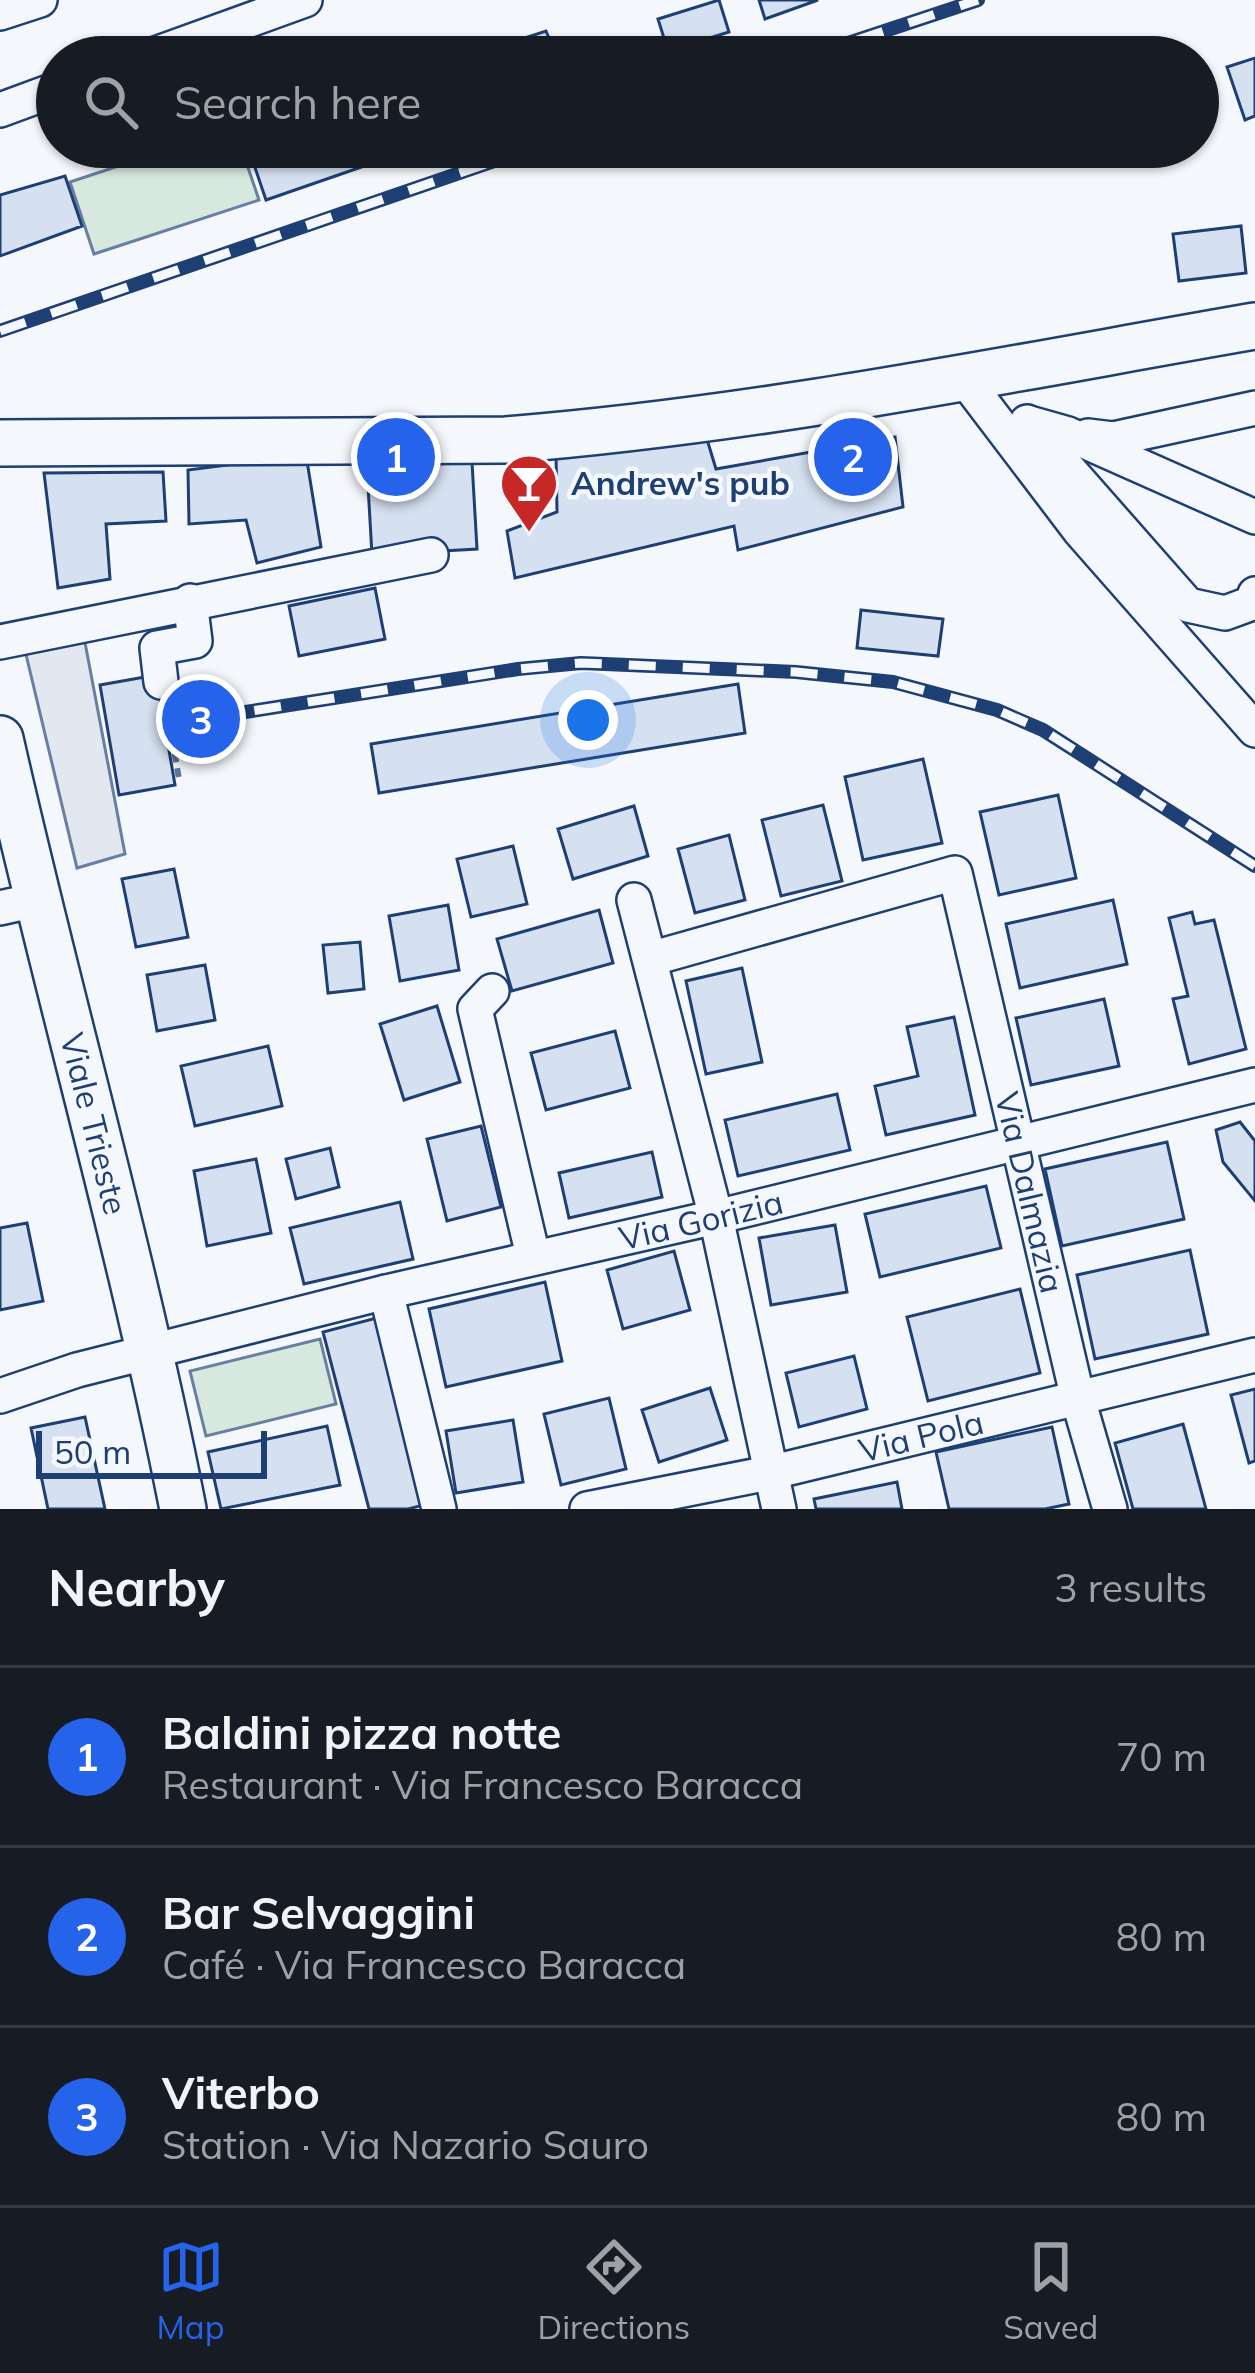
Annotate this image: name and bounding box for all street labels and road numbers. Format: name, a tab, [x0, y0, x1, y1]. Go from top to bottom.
street label: Viale Trieste	[52, 1028, 137, 1219]
street label: Via Dalmazia	[987, 1088, 1074, 1297]
street label: Via Gorizia	[615, 1180, 787, 1258]
street label: Via Pola	[855, 1401, 987, 1470]

